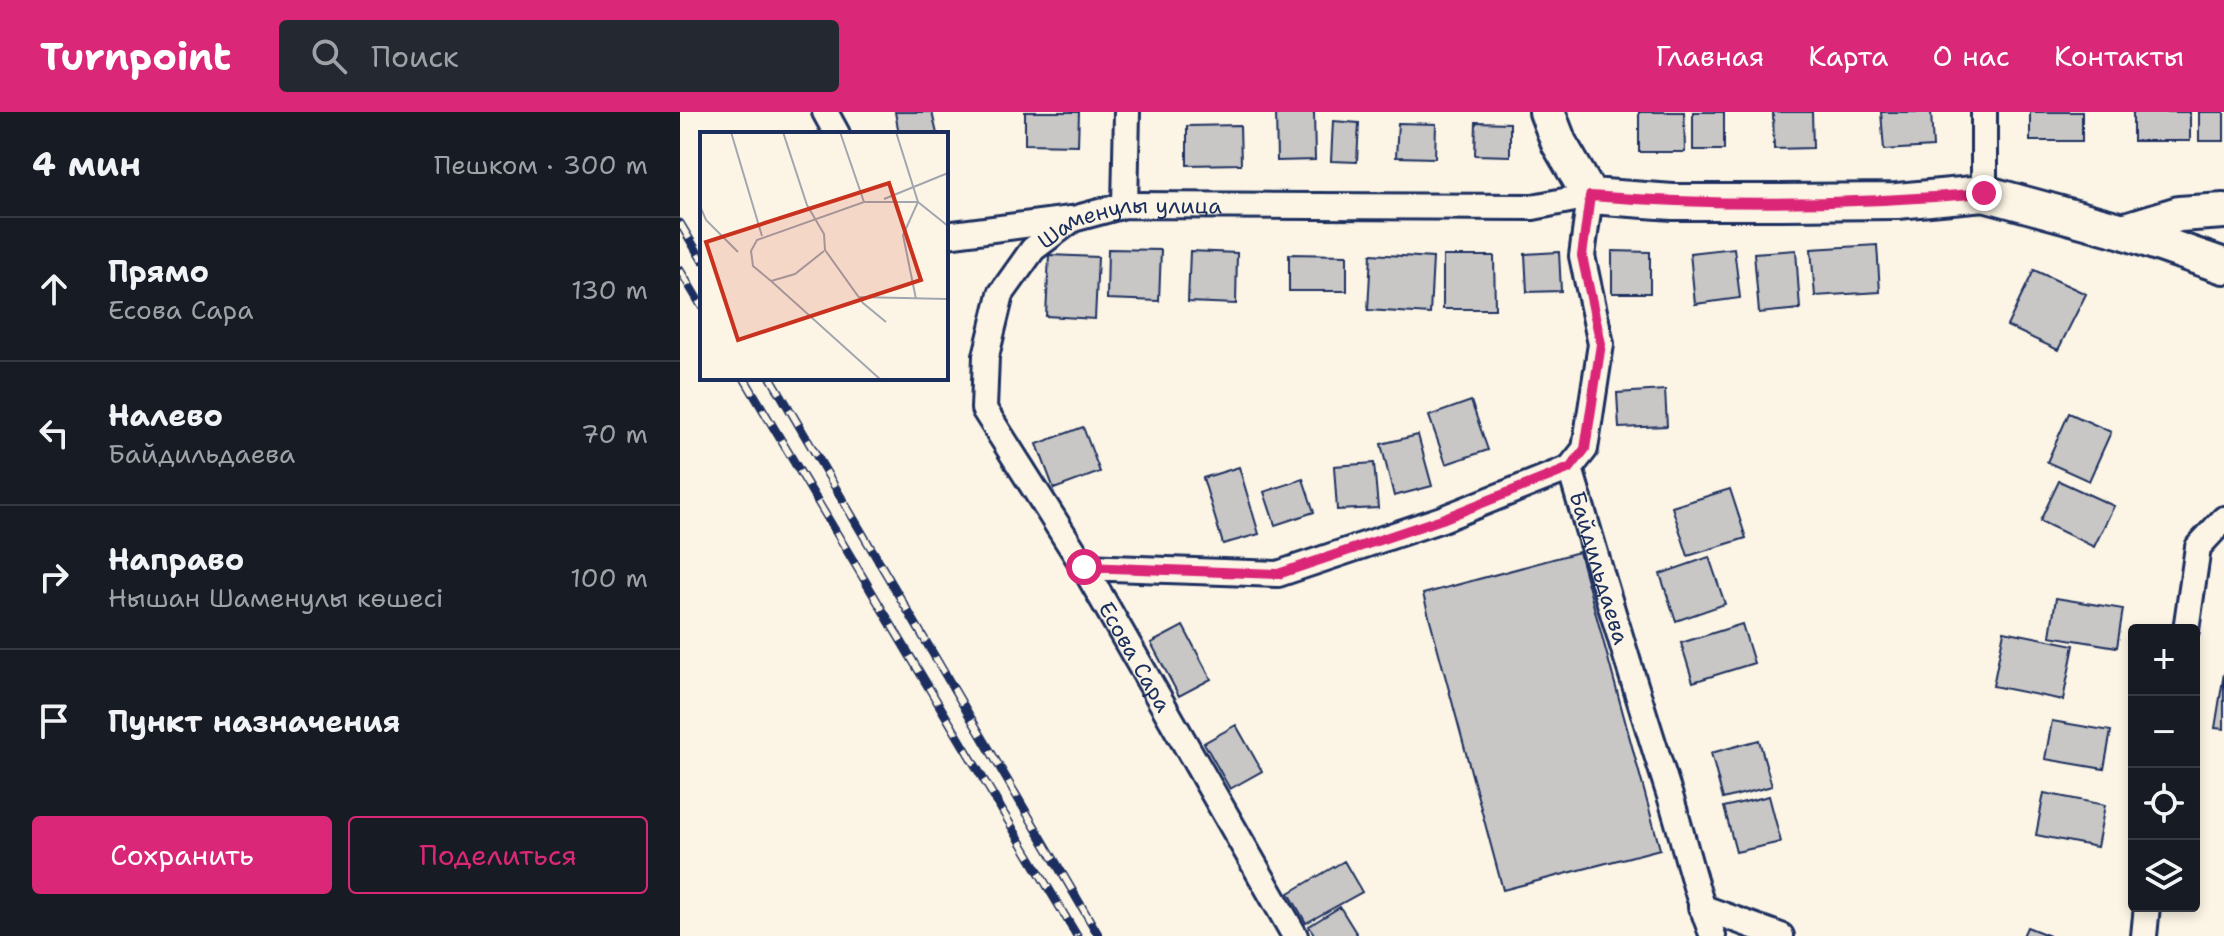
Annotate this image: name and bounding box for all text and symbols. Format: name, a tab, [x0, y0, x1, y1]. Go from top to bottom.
search box	[279, 20, 839, 92]
text: Turnpoint	[40, 31, 231, 82]
icon: search	[307, 34, 351, 78]
text: Поиск	[371, 36, 459, 77]
text: Главная	[1656, 37, 1764, 75]
text: Карта	[1808, 37, 1888, 75]
text: О нас	[1932, 37, 2010, 75]
text: Контакты	[2054, 37, 2184, 75]
inset map	[700, 132, 948, 380]
text: 4 мин	[32, 141, 141, 187]
text: Пешком · 300 m	[434, 147, 648, 182]
route end	[1966, 175, 2002, 211]
street label: Шаменулы улица	[1032, 191, 1222, 256]
text: Прямо	[108, 251, 209, 292]
icon: ahead	[32, 267, 76, 311]
text: 130 m	[571, 272, 648, 307]
text: Есова Сара	[108, 292, 253, 327]
text: Налево	[108, 395, 223, 436]
icon: left	[32, 411, 76, 455]
text: 70 m	[581, 416, 648, 451]
text: Байдильдаева	[108, 436, 295, 471]
street label: Байдильдаева	[1563, 488, 1636, 648]
text: Направо	[108, 539, 244, 580]
route start	[1066, 549, 1102, 585]
icon: right	[32, 555, 76, 599]
text: 100 m	[570, 560, 648, 595]
text: Нышан Шаменулы көшесі	[108, 580, 443, 615]
street label: Есова Сара	[1092, 596, 1178, 718]
map controls	[2128, 624, 2200, 912]
button: +	[2128, 624, 2200, 696]
button: −	[2128, 696, 2200, 768]
icon: arrive	[32, 699, 76, 743]
text: Пункт назначения	[108, 701, 400, 742]
button: locate	[2128, 768, 2200, 840]
button: Сохранить	[32, 816, 332, 894]
button: Поделиться	[348, 816, 648, 894]
button: layers	[2128, 840, 2200, 912]

